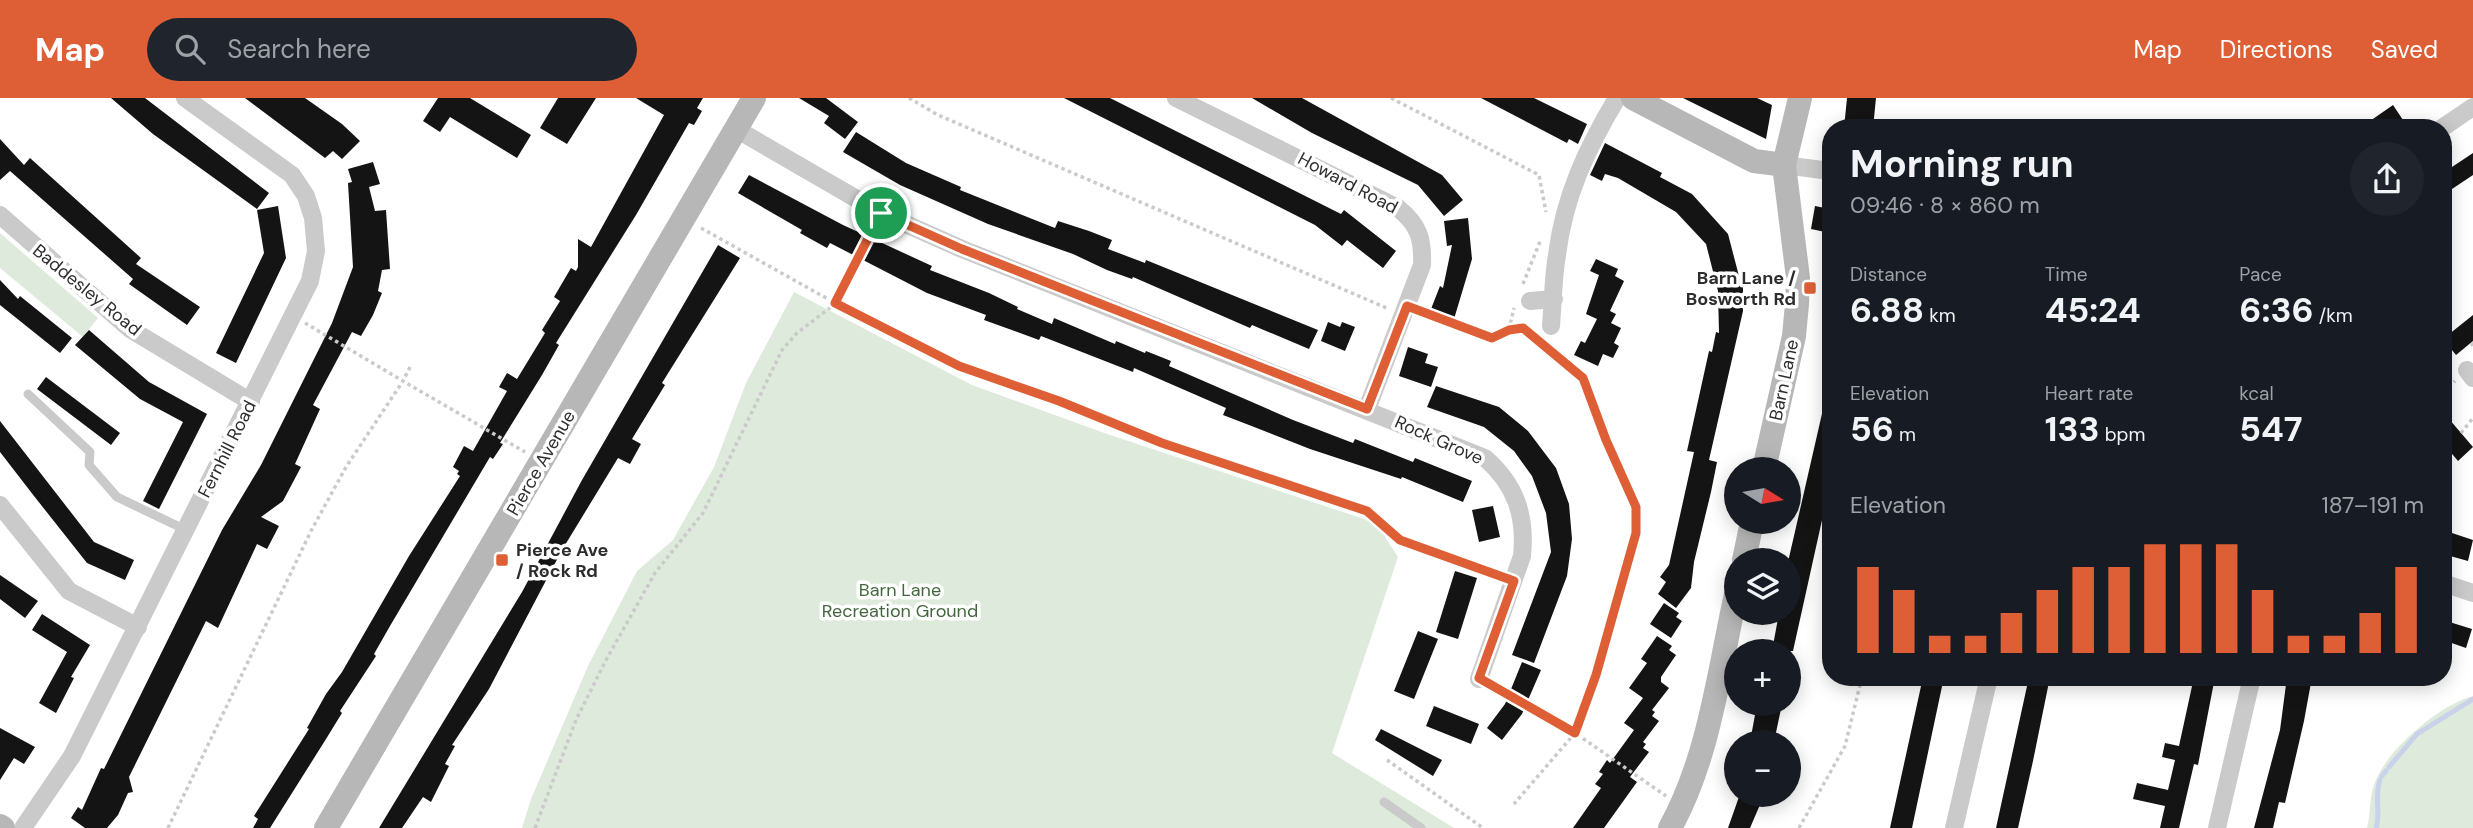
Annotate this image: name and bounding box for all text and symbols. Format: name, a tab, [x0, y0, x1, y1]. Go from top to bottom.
search box	[147, 18, 637, 81]
text: Map	[35, 28, 105, 71]
icon: search	[171, 30, 209, 68]
text: Search here	[227, 32, 371, 66]
text: Map	[2134, 34, 2182, 65]
text: Directions	[2220, 34, 2333, 65]
text: Saved	[2371, 34, 2438, 65]
text: Morning run	[1850, 139, 2074, 189]
button: share	[2350, 142, 2424, 216]
street label: Howard Road	[1294, 147, 1402, 219]
pin	[851, 183, 911, 243]
text: 09:46 · 8 × 860 m	[1850, 190, 2040, 220]
icon: arrive	[862, 194, 900, 232]
street label: Baddesley Road	[28, 239, 146, 341]
text: Distance	[1850, 262, 1927, 287]
text: Time	[2045, 262, 2088, 287]
text: Pace	[2239, 262, 2282, 287]
place label: Barn Lane / Bosworth Rd	[1686, 266, 1796, 311]
marker: Barn Lane / Bosworth Rd	[1802, 280, 1818, 296]
text: 6.88	[1850, 287, 1924, 333]
text: 45:24	[2045, 287, 2141, 333]
text: 6:36	[2239, 287, 2314, 333]
text: km	[1924, 303, 1956, 328]
text: /km	[2314, 303, 2353, 328]
street label: Barn Lane	[1764, 337, 1804, 423]
text: Elevation	[1850, 381, 1929, 406]
text: Heart rate	[2045, 381, 2133, 406]
text: kcal	[2239, 381, 2274, 406]
street label: Fernhill Road	[192, 396, 262, 502]
street label: Pierce Avenue	[501, 406, 581, 520]
text: 56	[1850, 406, 1894, 452]
text: 133	[2045, 406, 2100, 452]
text: 547	[2239, 406, 2303, 452]
street label: Rock Grove	[1391, 410, 1487, 470]
text: m	[1894, 422, 1916, 447]
text: bpm	[2100, 422, 2145, 447]
north arrow	[1724, 457, 1801, 534]
map controls	[1724, 457, 1801, 807]
text: Elevation	[1850, 490, 1946, 520]
text: 187–191 m	[2322, 490, 2424, 520]
place label: Pierce Ave / Rock Rd	[516, 538, 609, 583]
button: layers	[1724, 548, 1801, 625]
marker: Pierce Ave / Rock Rd	[494, 552, 510, 568]
park label: Barn Lane Recreation Ground	[822, 578, 978, 623]
button: +	[1724, 639, 1801, 716]
button: −	[1724, 730, 1801, 807]

